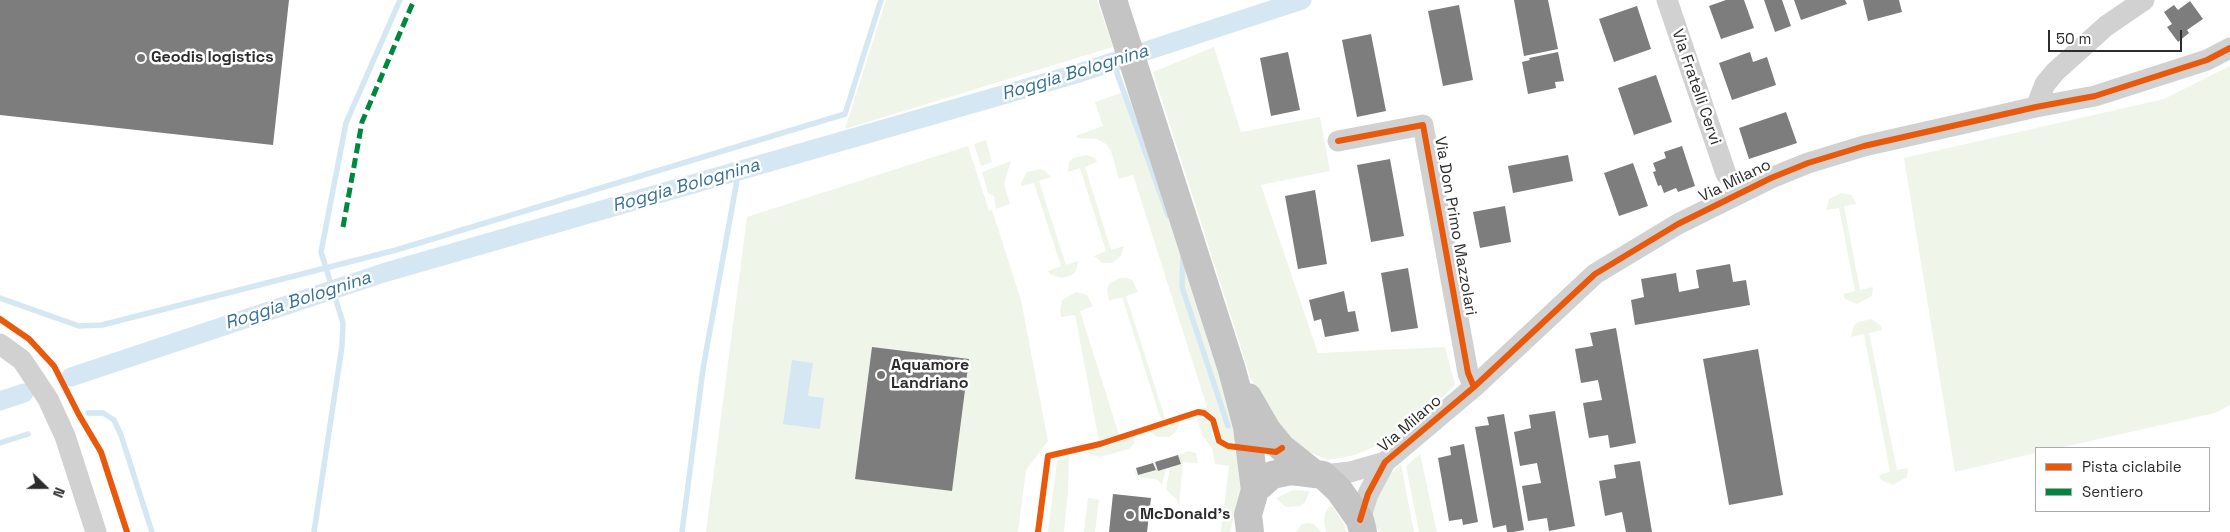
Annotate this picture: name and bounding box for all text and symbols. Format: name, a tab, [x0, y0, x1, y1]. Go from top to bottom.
scale bar	[2050, 20, 2184, 52]
street label: Via Fratelli Cervi	[1667, 27, 1725, 147]
text: 50 m	[2056, 29, 2091, 48]
water label: Roggia Bolognina	[999, 40, 1151, 106]
place label: Geodis logistics	[151, 48, 274, 68]
marker: Geodis logistics	[135, 52, 147, 64]
street label: Via Don Primo Mazzolari	[1430, 135, 1480, 317]
water label: Roggia Bolognina	[610, 155, 762, 217]
street label: Via Milano	[1696, 155, 1774, 207]
water label: Roggia Bolognina	[222, 267, 374, 335]
place label: Aquamore Landriano	[891, 356, 969, 394]
marker: Aquamore Landriano	[875, 369, 887, 381]
street label: Via Milano	[1374, 391, 1446, 457]
legend	[2035, 447, 2210, 512]
text: Pista ciclabile	[2082, 457, 2182, 476]
north arrow	[20, 462, 70, 512]
text: Sentiero	[2082, 482, 2143, 501]
text: N	[49, 485, 69, 500]
place label: McDonald's	[1140, 505, 1230, 525]
marker: McDonald's	[1124, 509, 1136, 521]

